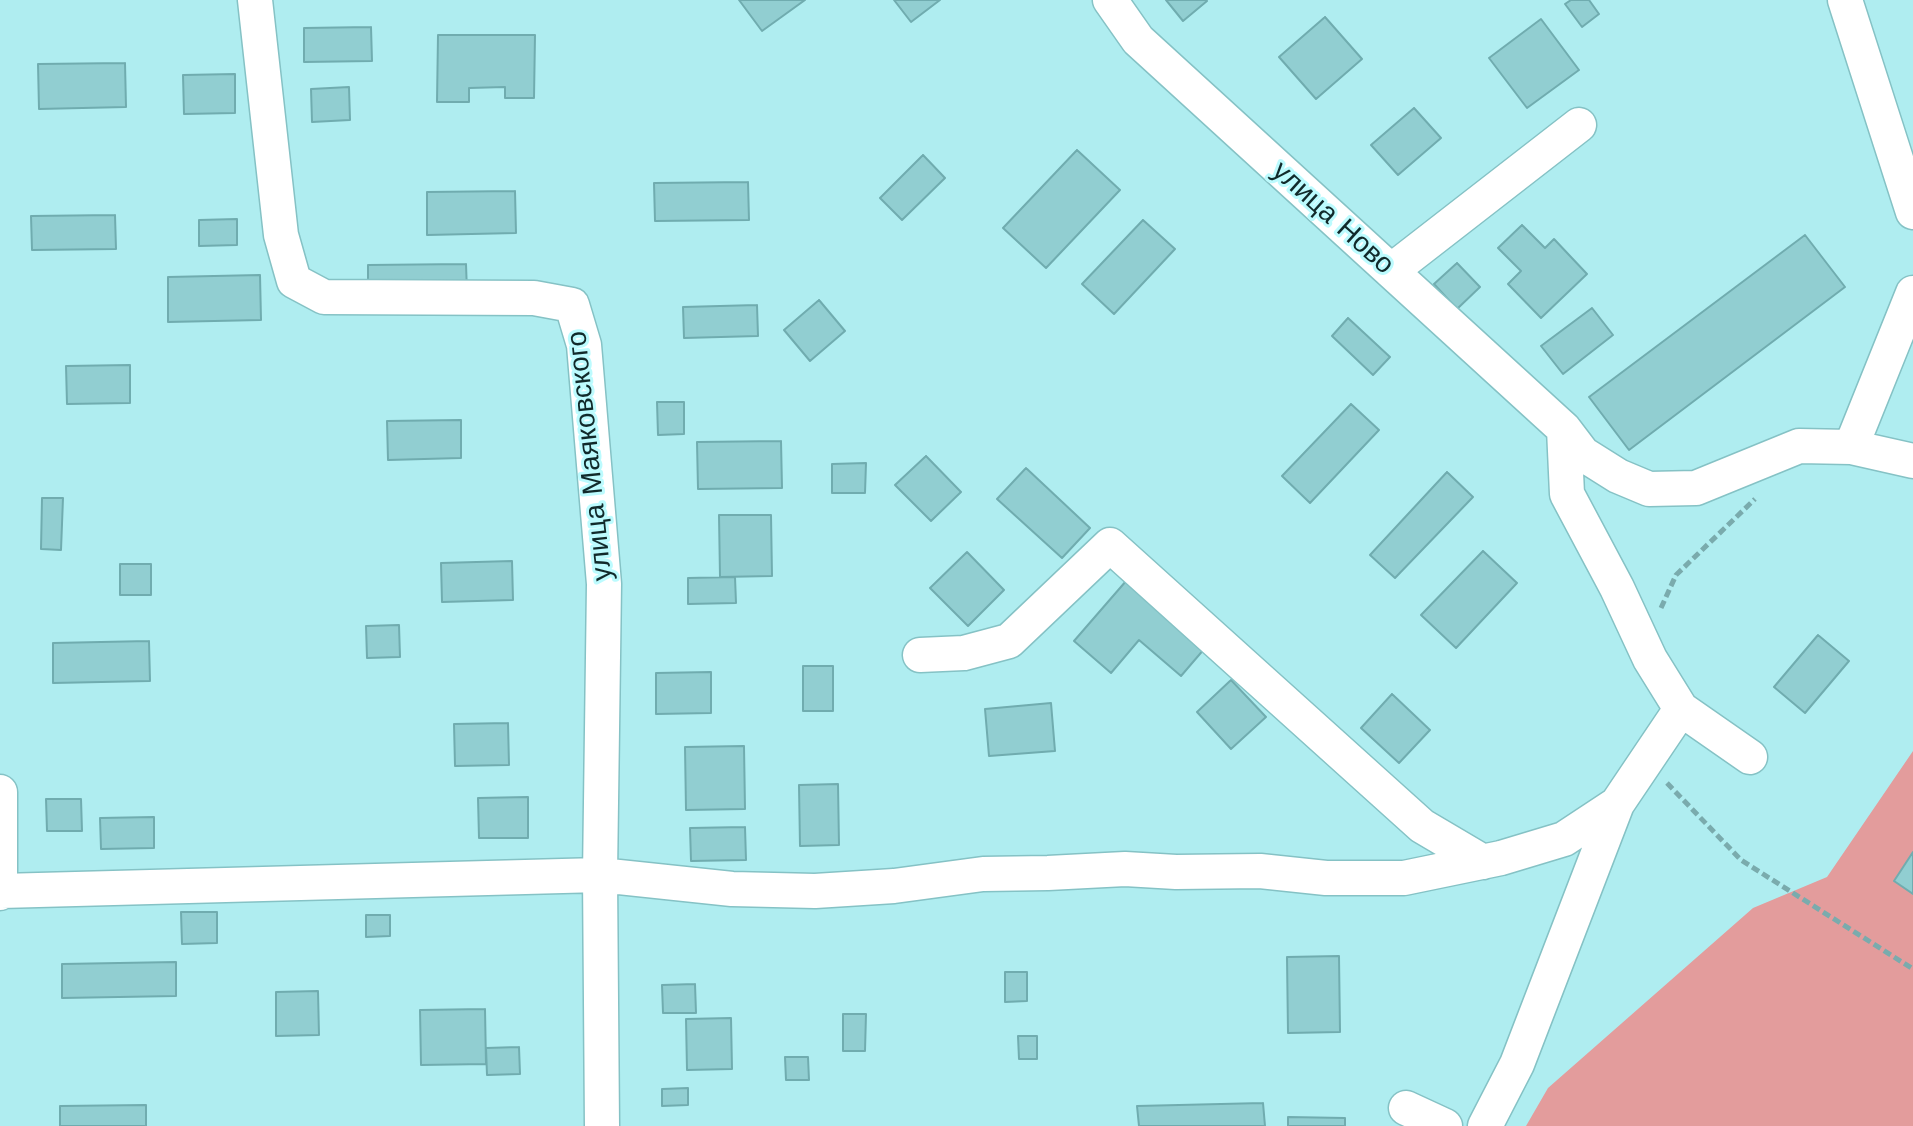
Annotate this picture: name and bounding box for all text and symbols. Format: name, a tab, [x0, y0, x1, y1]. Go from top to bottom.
street label: улица Ново	[1265, 155, 1401, 281]
street label: улица Маяковского	[560, 329, 620, 583]

